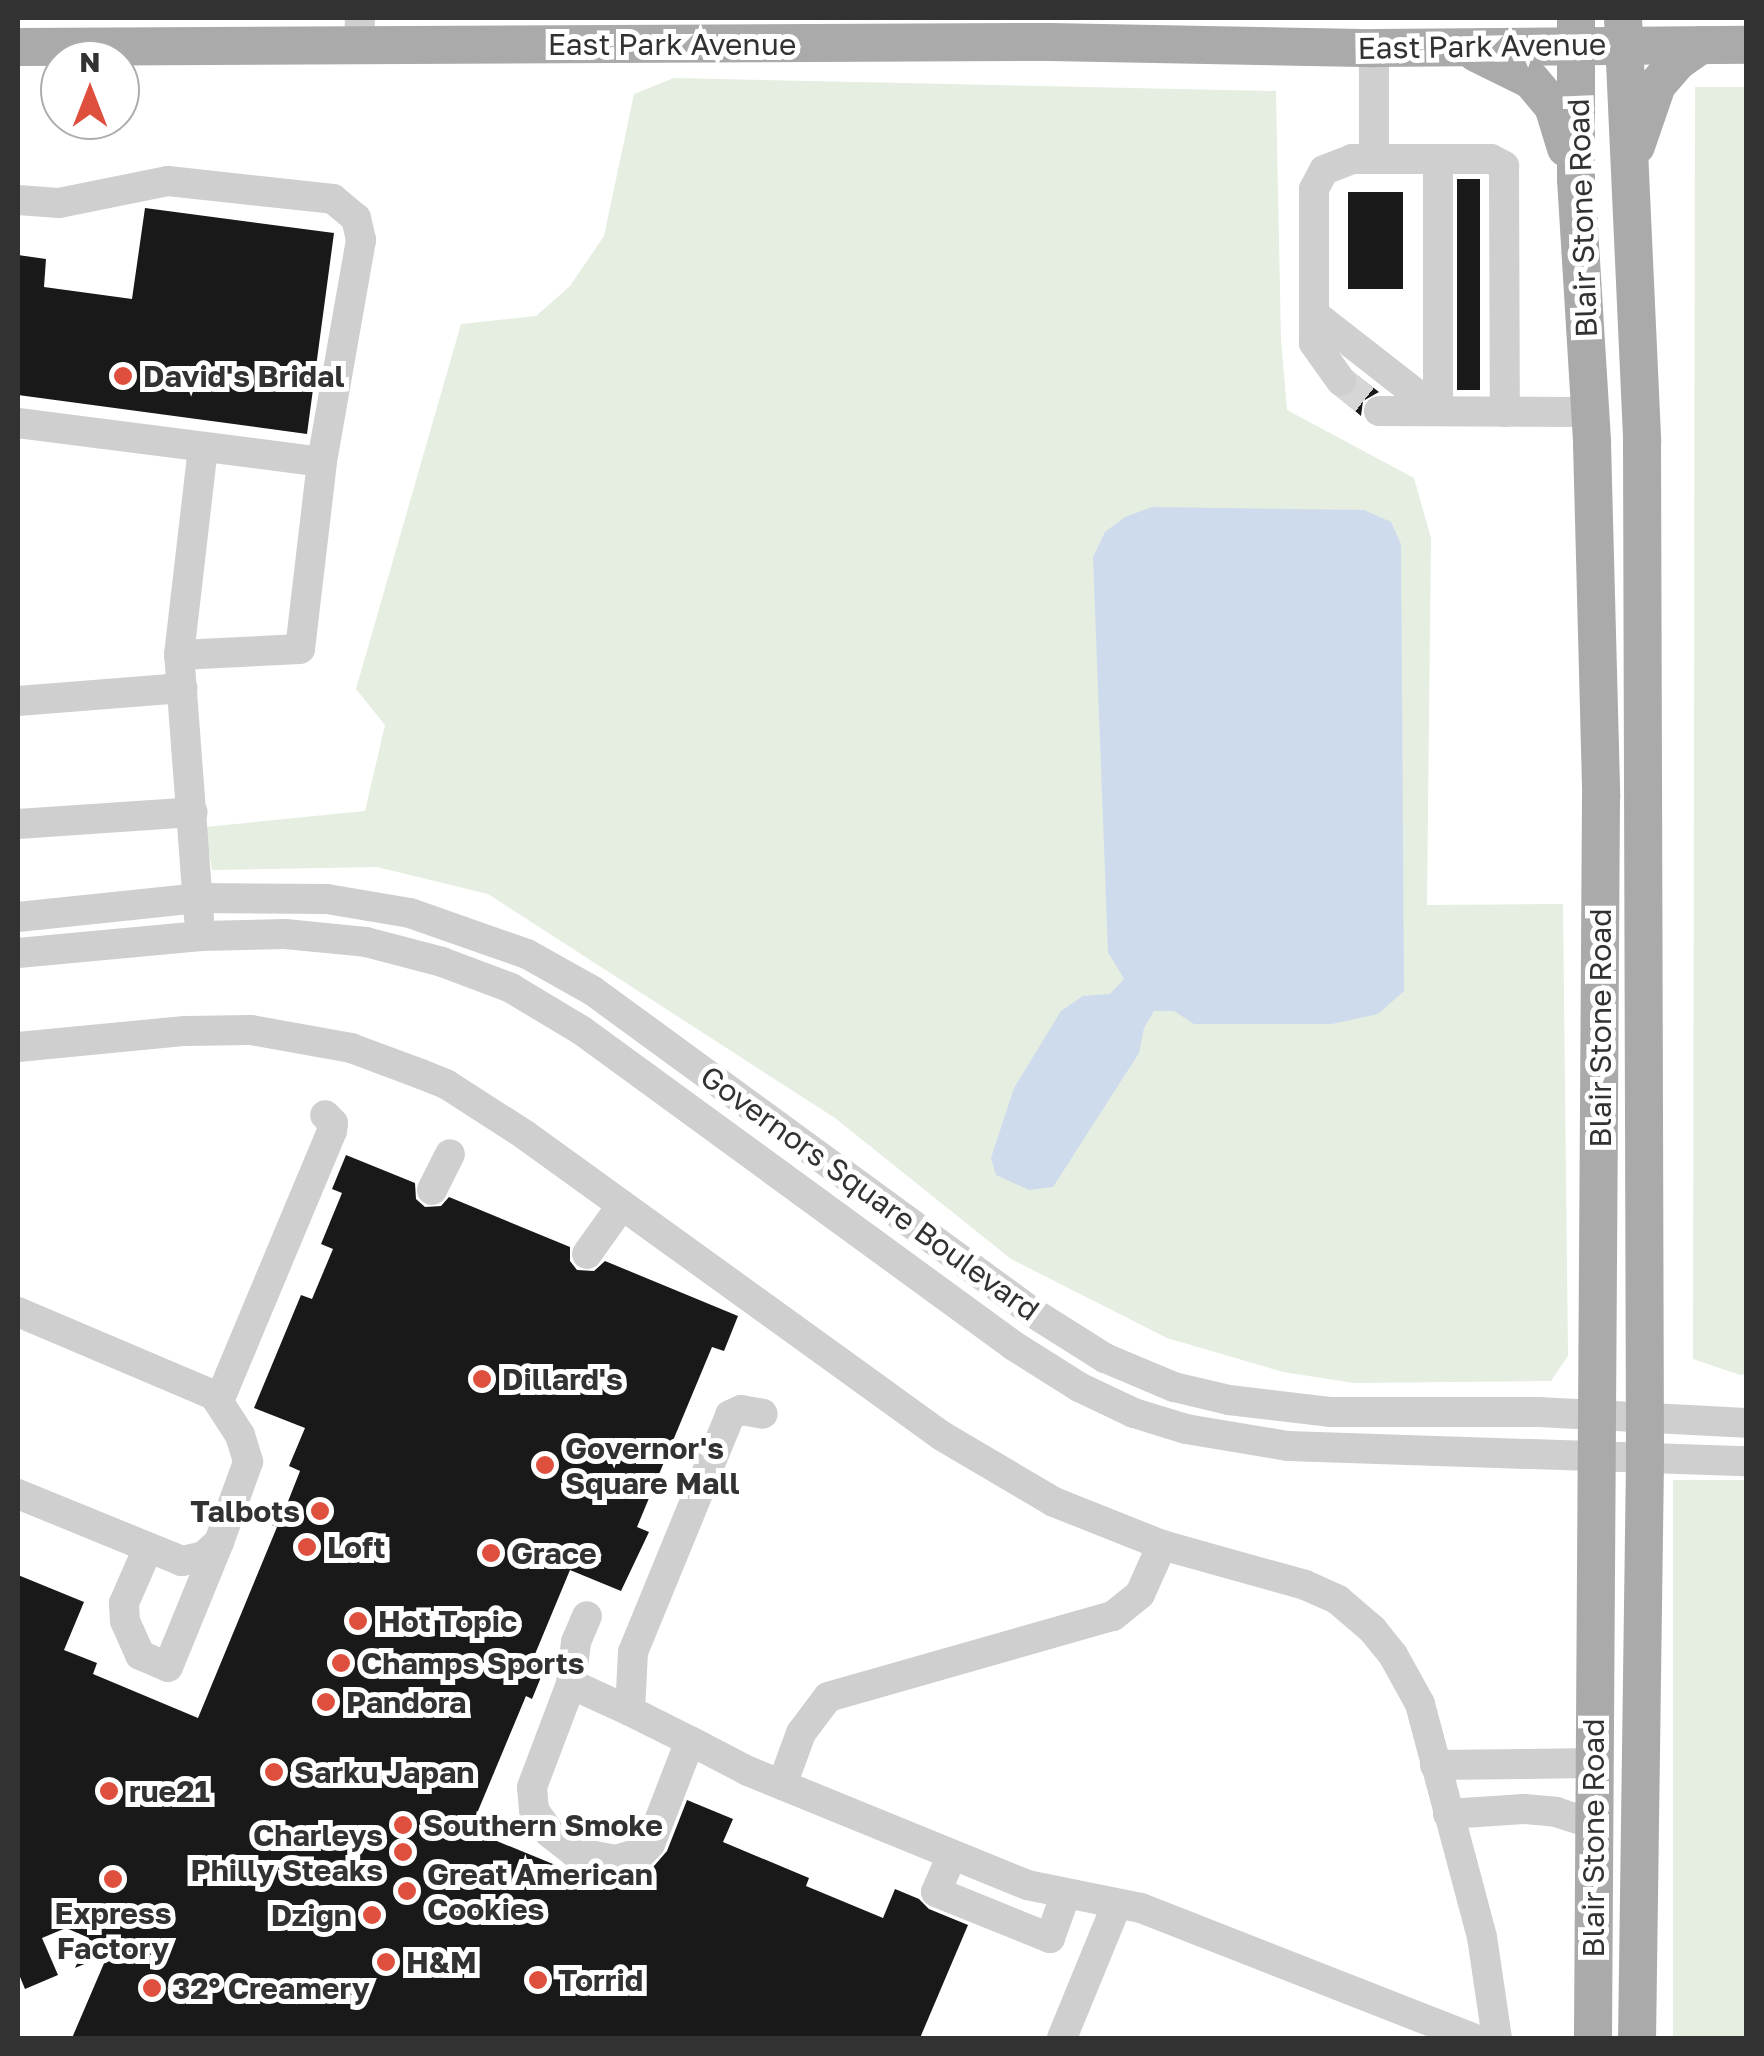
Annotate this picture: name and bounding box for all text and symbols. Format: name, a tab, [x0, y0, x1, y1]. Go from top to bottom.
street label: East Park Avenue	[548, 26, 796, 62]
street label: East Park Avenue	[1357, 26, 1607, 66]
north arrow	[40, 40, 140, 140]
text: N	[79, 45, 101, 78]
street label: Blair Stone Road	[1560, 98, 1604, 338]
place label: David's Bridal	[143, 358, 345, 394]
marker: David's Bridal	[112, 365, 134, 387]
street label: Blair Stone Road	[1582, 908, 1618, 1148]
street label: Governors Square Boulevard	[694, 1058, 1046, 1328]
place label: Dillard's	[502, 1361, 623, 1397]
marker: Dillard's	[471, 1368, 493, 1390]
place label: Governor's Square Mall	[565, 1430, 739, 1500]
marker: Governor's Square Mall	[534, 1454, 556, 1476]
place label: Talbots	[190, 1493, 300, 1529]
marker: Talbots	[309, 1500, 331, 1522]
place label: Loft	[327, 1529, 386, 1565]
place label: Grace	[511, 1535, 597, 1571]
marker: Loft	[296, 1536, 318, 1558]
marker: Grace	[480, 1542, 502, 1564]
place label: Hot Topic	[378, 1603, 517, 1639]
marker: Hot Topic	[347, 1610, 369, 1632]
place label: Champs Sports	[361, 1645, 584, 1681]
marker: Champs Sports	[330, 1652, 352, 1674]
place label: Pandora	[346, 1684, 466, 1720]
marker: Pandora	[315, 1691, 337, 1713]
street label: Blair Stone Road	[1575, 1718, 1611, 1958]
place label: Sarku Japan	[294, 1754, 474, 1790]
marker: Sarku Japan	[263, 1761, 285, 1783]
place label: rue21	[129, 1773, 210, 1809]
marker: rue21	[98, 1780, 120, 1802]
place label: Southern Smoke	[423, 1807, 663, 1843]
marker: Southern Smoke	[392, 1814, 414, 1836]
place label: Charleys Philly Steaks	[191, 1817, 383, 1888]
marker: Charleys Philly Steaks	[392, 1841, 414, 1863]
place label: Great American Cookies	[427, 1856, 653, 1926]
marker: Express Factory	[102, 1868, 124, 1890]
marker: Great American Cookies	[396, 1880, 418, 1902]
place label: Express Factory	[54, 1895, 172, 1966]
place label: Dzign	[271, 1897, 352, 1933]
marker: Dzign	[361, 1904, 383, 1926]
place label: H&M	[406, 1944, 477, 1980]
marker: H&M	[375, 1951, 397, 1973]
place label: Torrid	[558, 1962, 643, 1998]
marker: Torrid	[527, 1969, 549, 1991]
place label: 32° Creamery	[172, 1970, 370, 2006]
marker: 32° Creamery	[141, 1977, 163, 1999]

